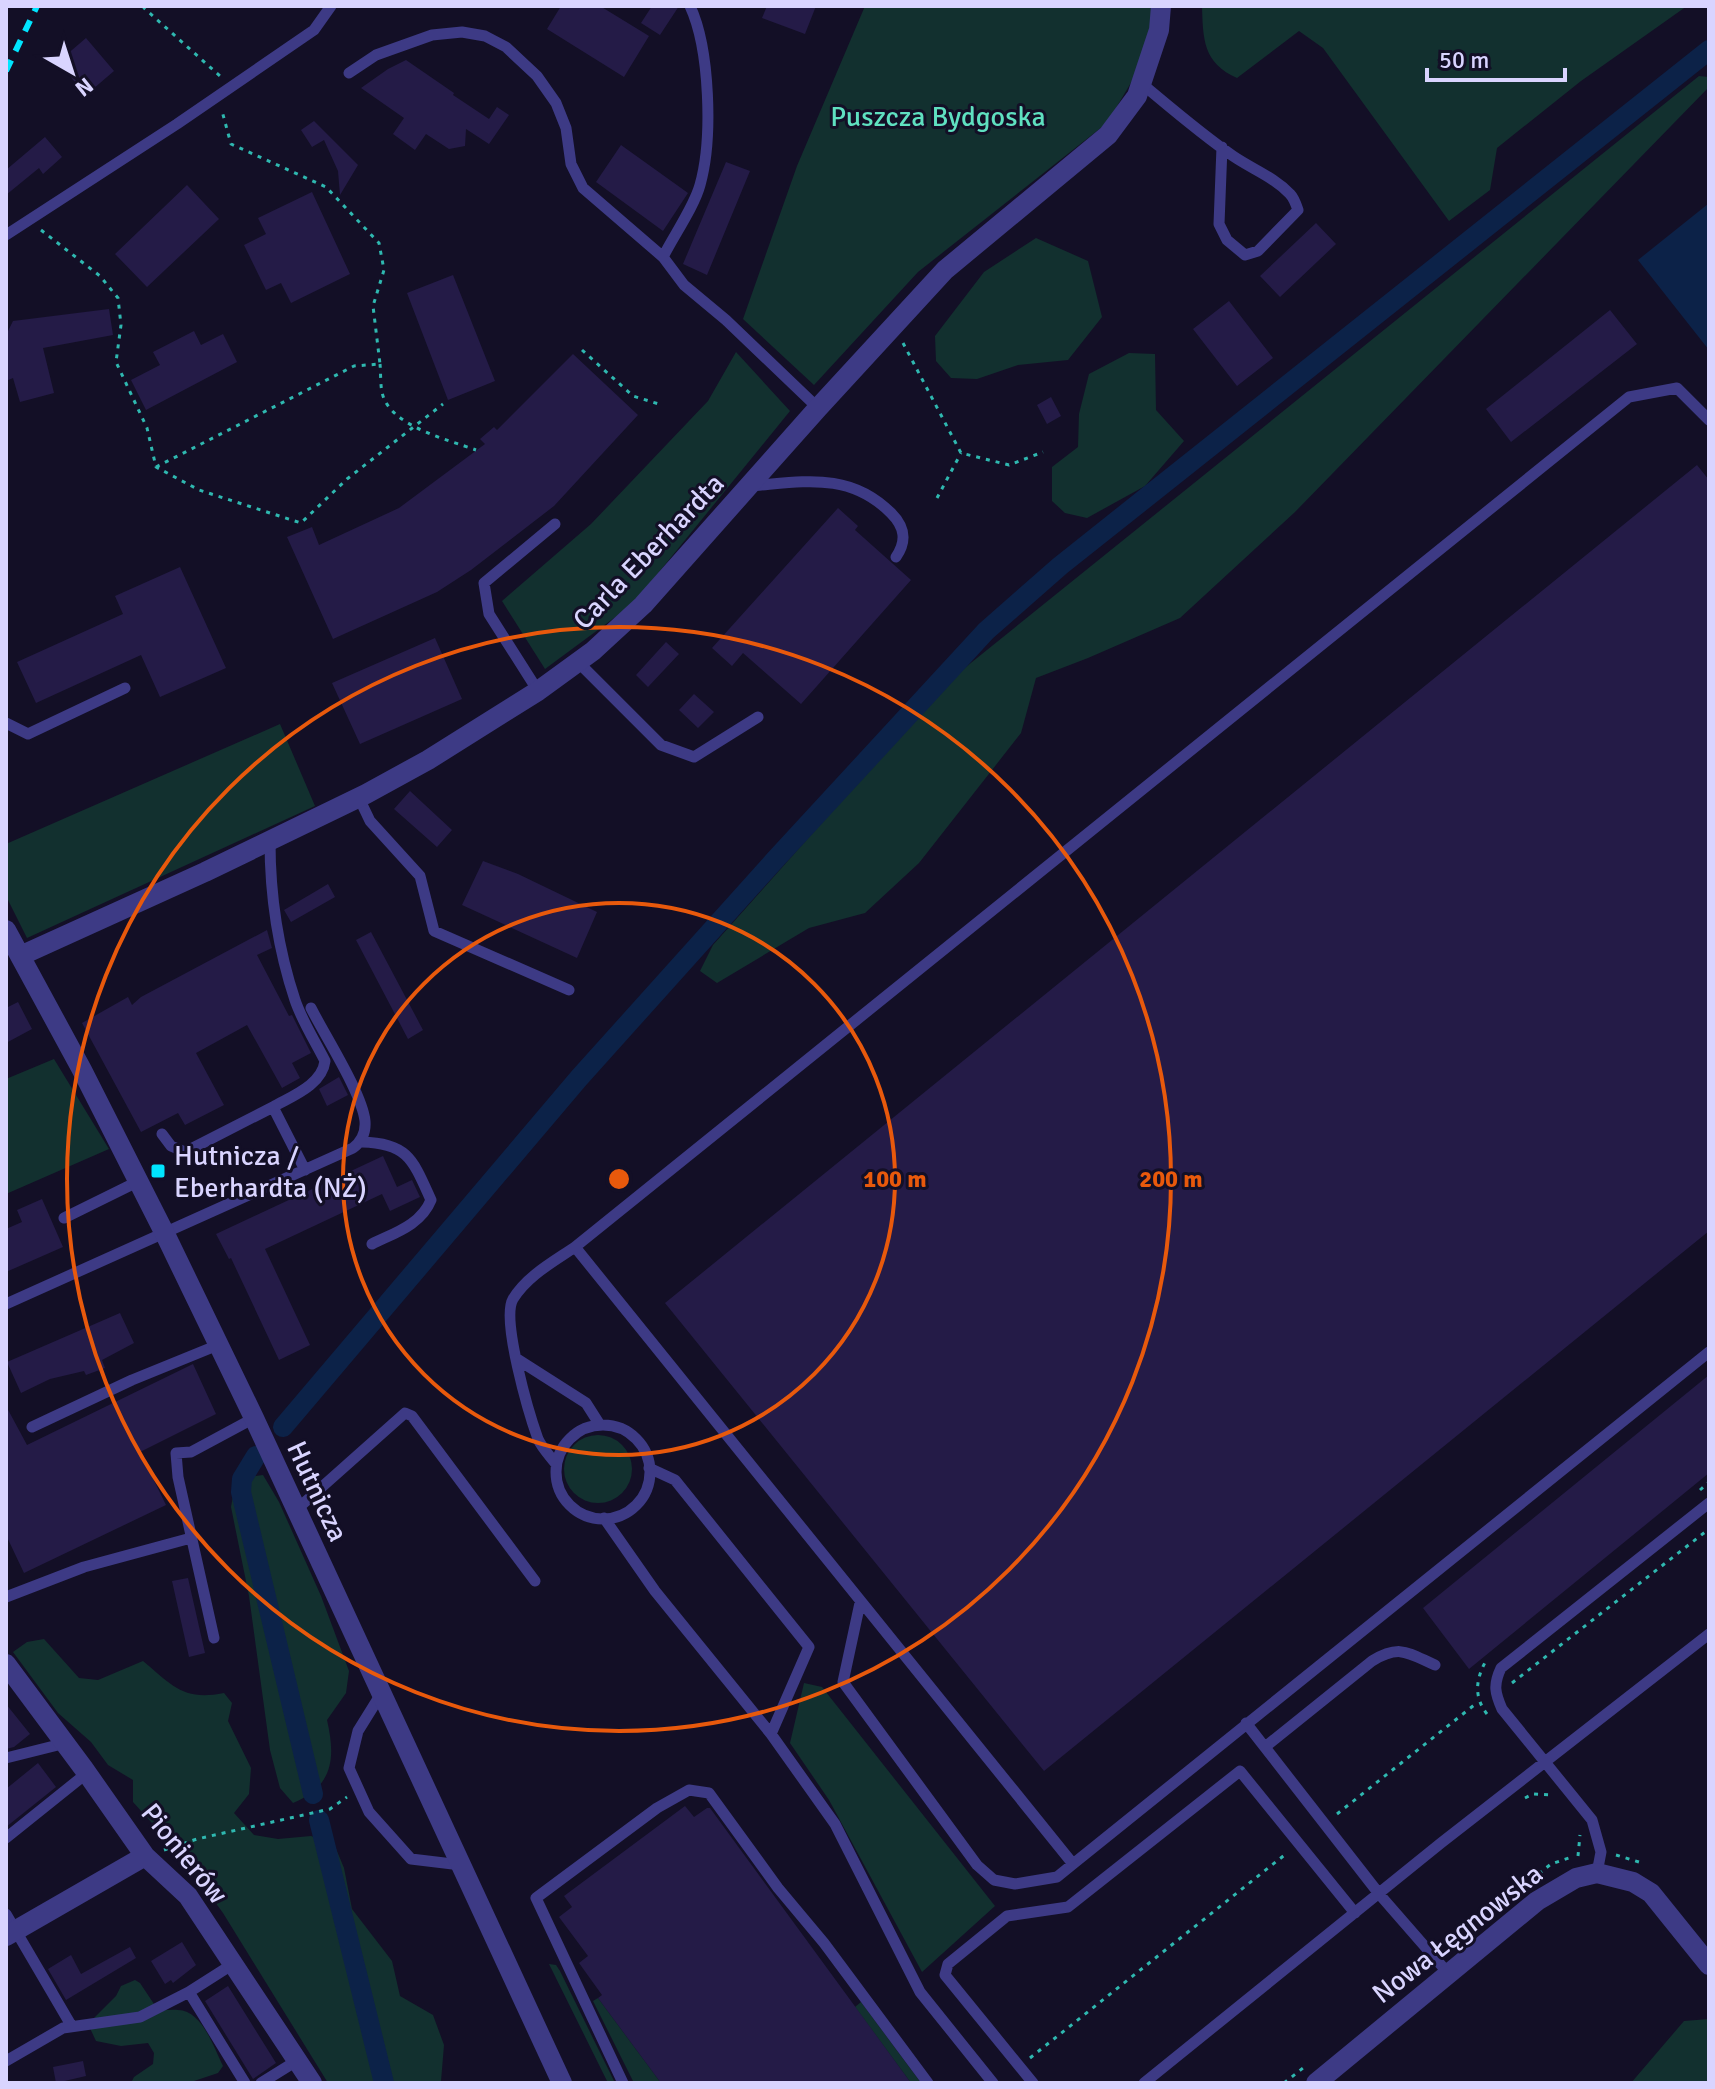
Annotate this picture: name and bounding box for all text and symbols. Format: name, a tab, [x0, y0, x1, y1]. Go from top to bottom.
north arrow	[32, 32, 112, 112]
scale bar	[1427, 32, 1565, 82]
text: 50 m	[1439, 45, 1489, 75]
text: N	[70, 72, 99, 102]
park label: Puszcza Bydgoska	[830, 100, 1046, 134]
street label: Carla Eberhardta	[566, 467, 731, 637]
place label: Hutnicza / Eberhardta (NŻ)	[174, 1139, 367, 1205]
marker: Hutnicza / Eberhardta (NŻ)	[149, 1162, 167, 1180]
text: 100 m	[863, 1164, 927, 1194]
text: 200 m	[1139, 1164, 1203, 1194]
centre of rings	[605, 1165, 633, 1193]
street label: Hutnicza	[279, 1436, 355, 1547]
street label: Pionierów	[134, 1797, 235, 1911]
street label: Nowa Łęgnowska	[1366, 1857, 1550, 2011]

